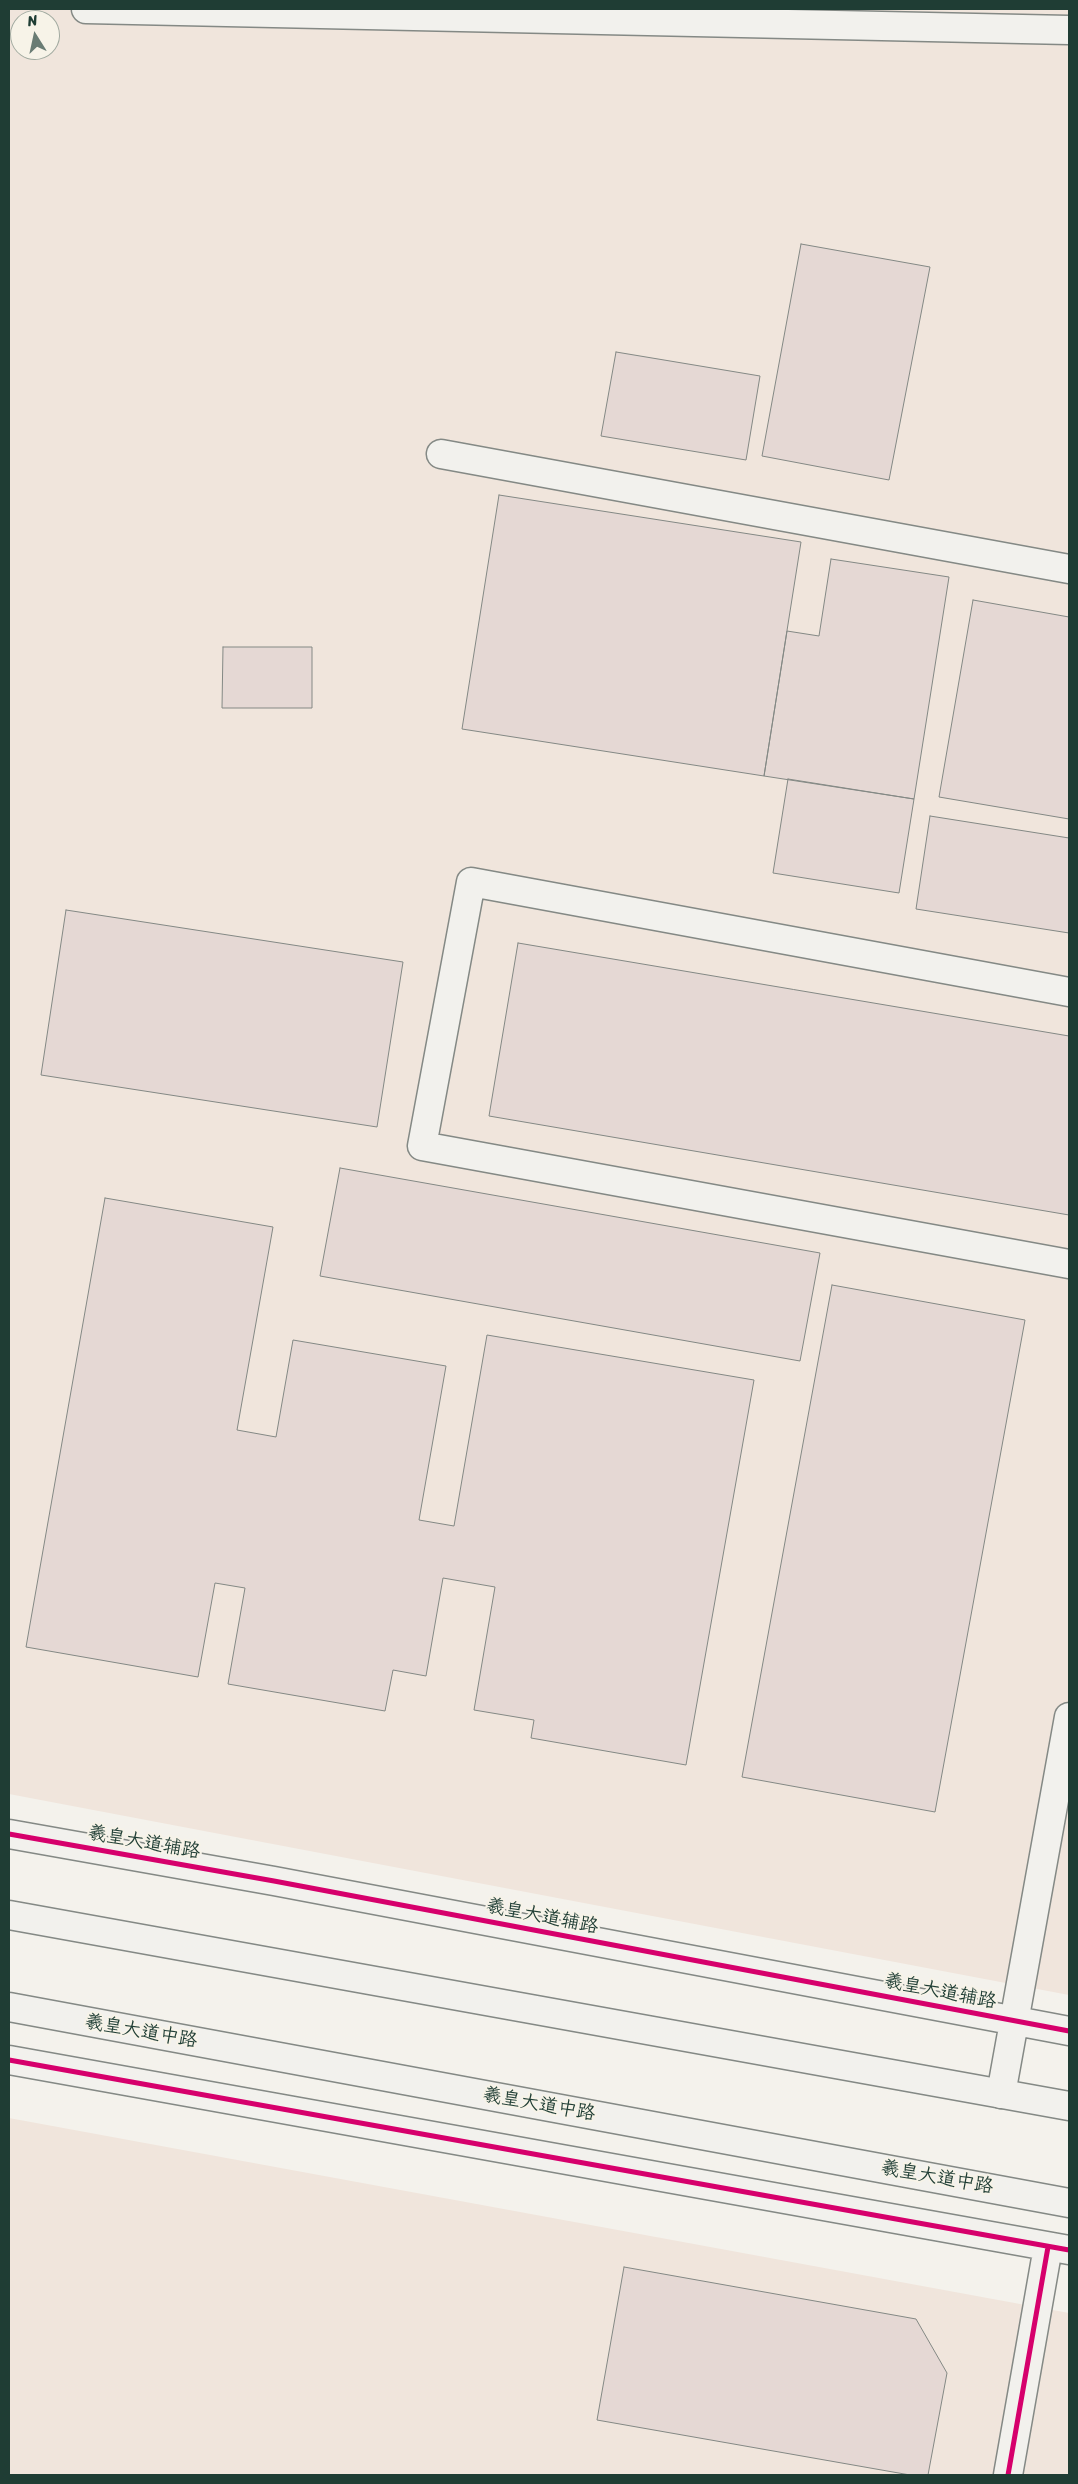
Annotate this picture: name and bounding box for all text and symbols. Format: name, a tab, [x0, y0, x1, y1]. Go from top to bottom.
text: N	[26, 8, 39, 34]
north arrow	[10, 10, 60, 60]
street label: 羲皇大道辅路	[86, 1822, 202, 1864]
street label: 羲皇大道辅路	[484, 1895, 600, 1939]
street label: 羲皇大道辅路	[882, 1970, 998, 2014]
street label: 羲皇大道中路	[83, 2011, 199, 2053]
street label: 羲皇大道中路	[481, 2084, 597, 2126]
street label: 羲皇大道中路	[879, 2157, 995, 2199]

